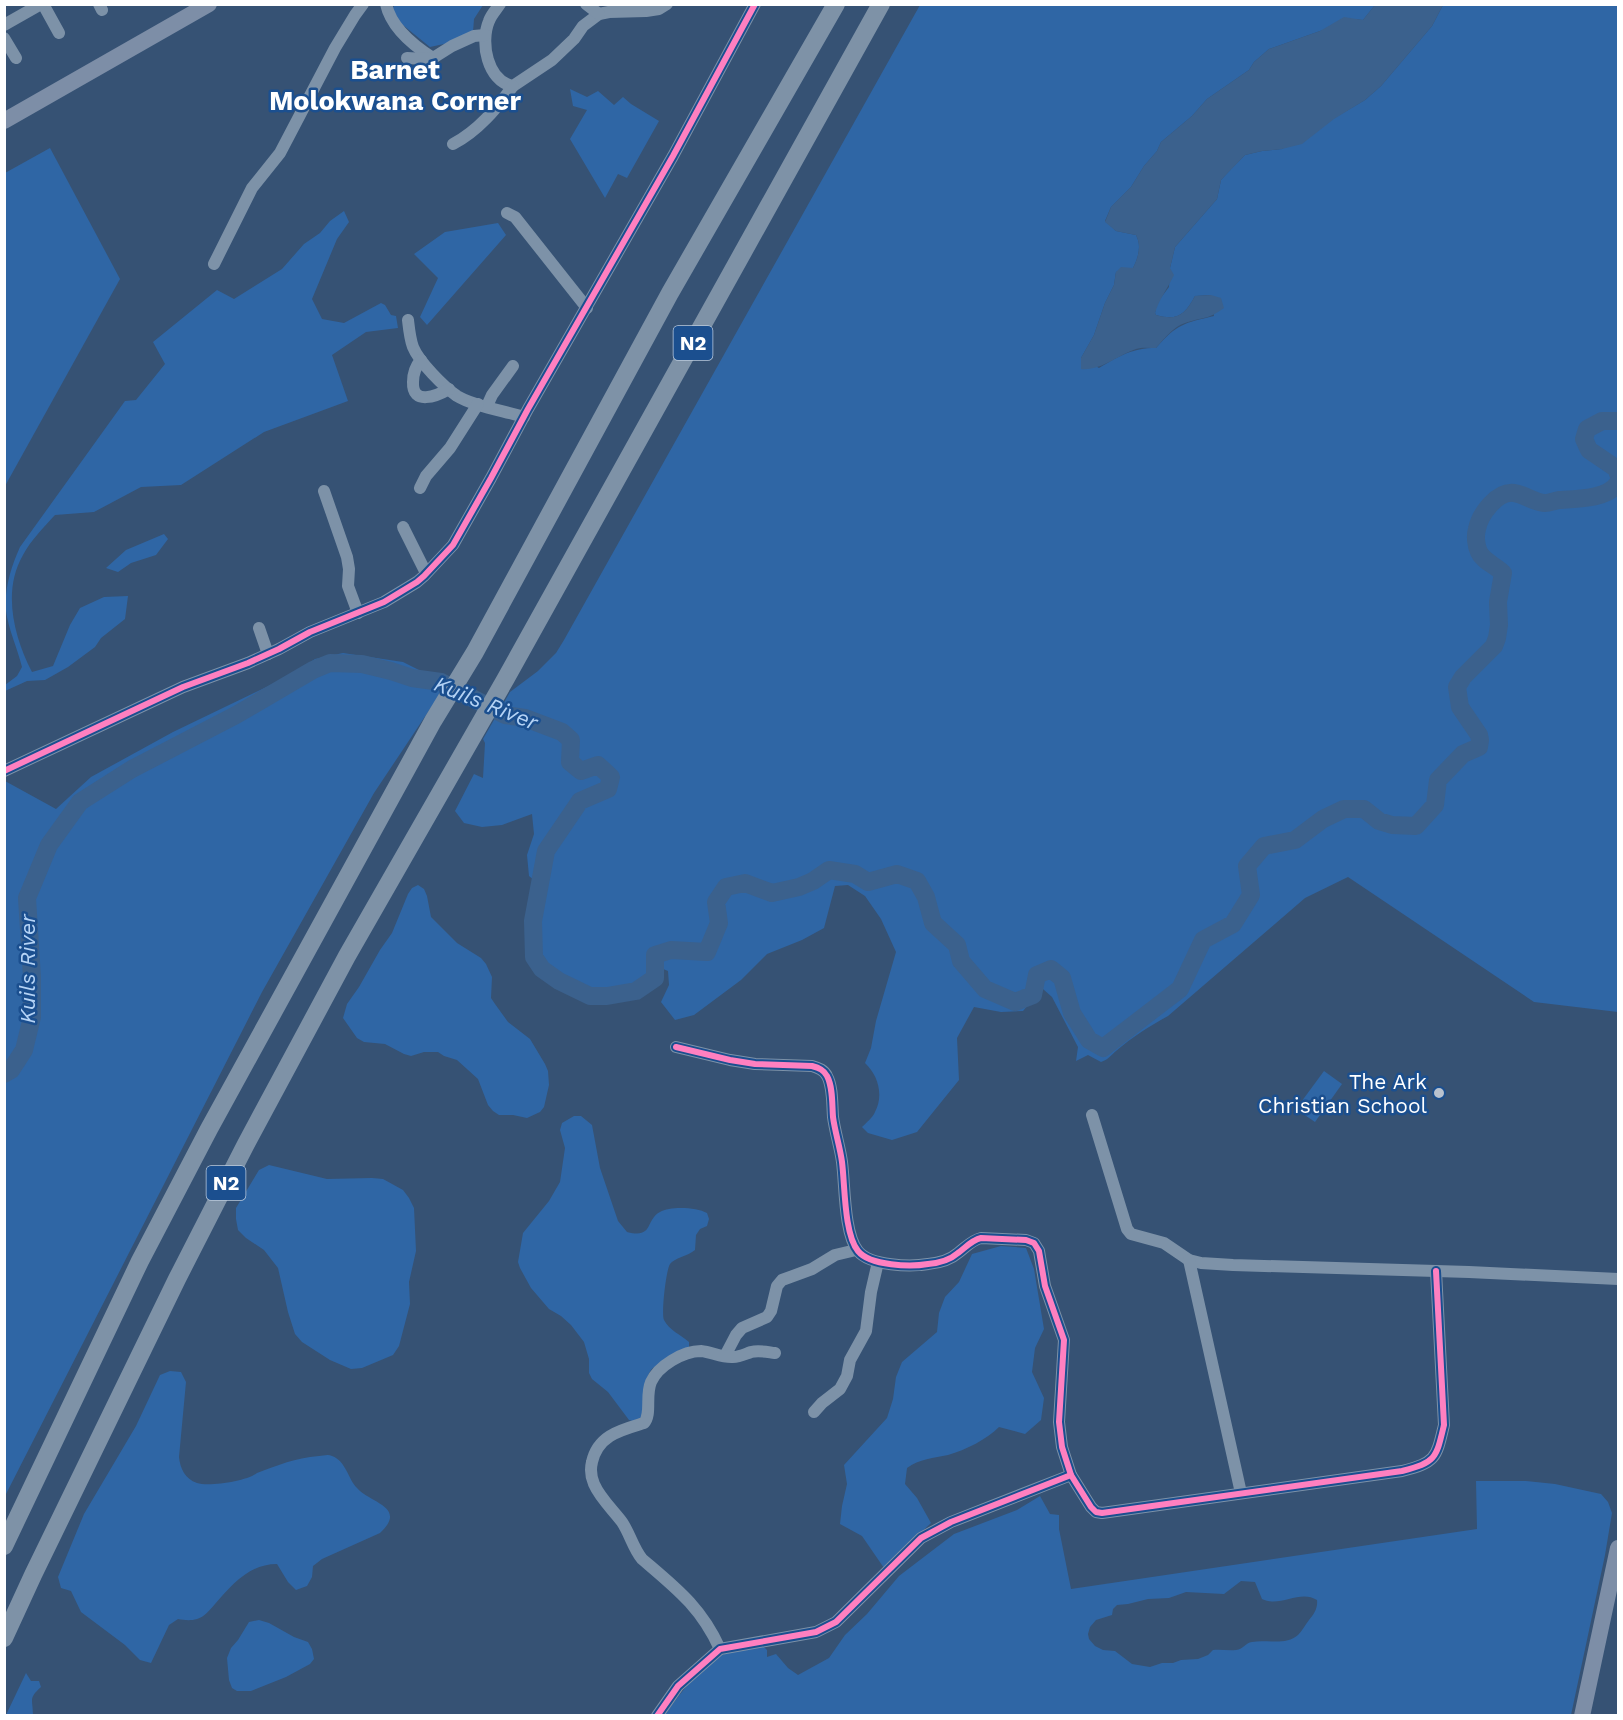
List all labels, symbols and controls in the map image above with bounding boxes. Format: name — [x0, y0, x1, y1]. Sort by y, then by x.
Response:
district label: Barnet Molokwana Corner — [269, 54, 521, 117]
road number: N2 — [674, 326, 712, 360]
water label: Kuils River — [431, 671, 543, 736]
water label: Kuils River — [15, 913, 40, 1024]
place label: The Ark Christian School — [1258, 1069, 1428, 1118]
marker: The Ark Christian School — [1432, 1086, 1446, 1100]
road number: N2 — [206, 1166, 246, 1200]

